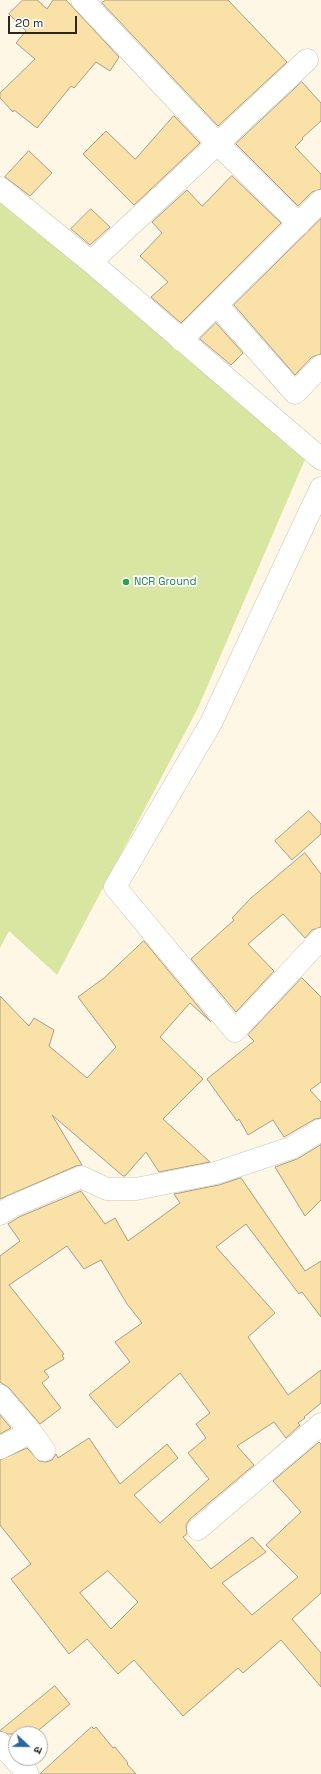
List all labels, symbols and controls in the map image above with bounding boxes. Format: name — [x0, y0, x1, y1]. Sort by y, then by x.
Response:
scale bar — [10, 8, 79, 34]
text: 20 m — [15, 15, 43, 31]
place label: NCR Ground — [134, 575, 197, 589]
marker: NCR Ground — [121, 577, 131, 587]
north arrow — [8, 1726, 48, 1766]
text: उ — [31, 1745, 46, 1756]

